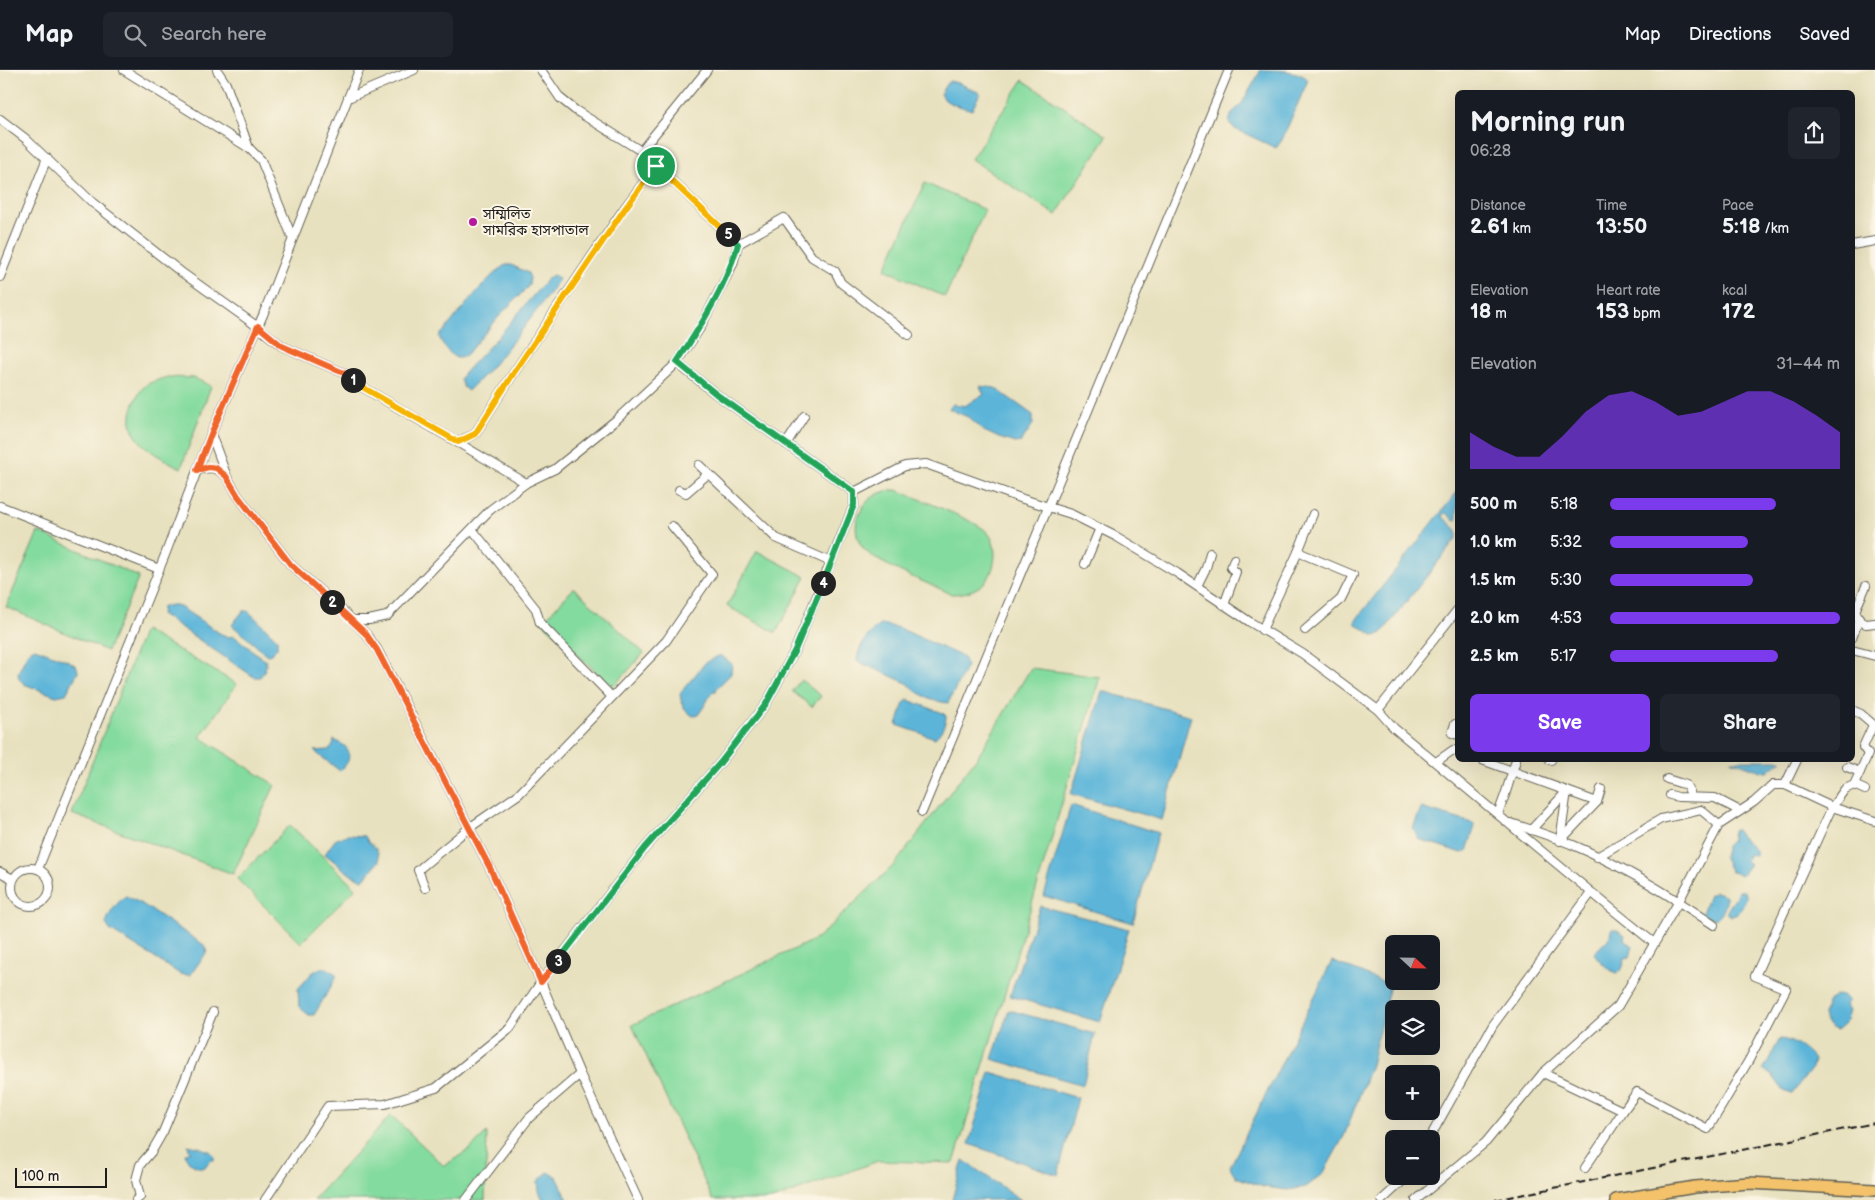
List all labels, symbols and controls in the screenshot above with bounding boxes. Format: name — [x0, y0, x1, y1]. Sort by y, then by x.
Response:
search box — [103, 12, 453, 57]
text: Map — [25, 20, 73, 49]
icon: search — [121, 21, 149, 49]
text: Search here — [161, 23, 267, 46]
text: Map — [1625, 24, 1661, 45]
text: Directions — [1689, 24, 1771, 45]
text: Saved — [1799, 24, 1850, 45]
text: Morning run — [1470, 106, 1625, 139]
button: share — [1788, 107, 1840, 159]
text: 06:28 — [1470, 142, 1511, 161]
pin — [635, 145, 677, 187]
icon: arrive — [642, 152, 670, 180]
text: Distance — [1470, 197, 1526, 214]
text: Time — [1596, 197, 1627, 214]
text: Pace — [1722, 197, 1754, 214]
place label: সম্মিলিত সামরিক হাসপাতাল — [482, 206, 589, 239]
text: 2.61 — [1470, 214, 1509, 239]
text: 13:50 — [1596, 214, 1647, 239]
text: 5:18 — [1722, 214, 1761, 239]
marker: সম্মিলিত সামরিক হাসপাতাল — [467, 216, 479, 228]
text: km — [1509, 220, 1531, 237]
text: /km — [1761, 220, 1789, 237]
pin: 5 — [716, 222, 740, 246]
text: 5 — [724, 226, 733, 243]
text: Elevation — [1470, 282, 1528, 299]
text: Heart rate — [1596, 282, 1661, 299]
text: kcal — [1722, 282, 1747, 299]
text: 18 — [1470, 299, 1491, 324]
text: 153 — [1596, 299, 1629, 324]
text: 172 — [1722, 299, 1755, 324]
text: m — [1491, 305, 1507, 322]
text: bpm — [1629, 305, 1661, 322]
text: Elevation — [1470, 355, 1537, 374]
text: 31–44 m — [1776, 355, 1840, 374]
pin: 1 — [340, 368, 366, 392]
text: 1 — [351, 372, 356, 389]
text: 500 m — [1470, 495, 1517, 514]
text: 5:18 — [1550, 495, 1578, 514]
text: 1.0 km — [1470, 533, 1517, 552]
text: 5:32 — [1550, 533, 1582, 552]
pin: 4 — [810, 570, 836, 596]
text: 1.5 km — [1470, 571, 1516, 590]
text: 5:30 — [1550, 571, 1582, 590]
text: 4 — [819, 575, 828, 592]
pin: 2 — [320, 590, 344, 614]
text: 2 — [328, 594, 337, 611]
text: 2.0 km — [1470, 609, 1519, 628]
text: 4:53 — [1550, 609, 1582, 628]
text: 2.5 km — [1470, 647, 1519, 666]
text: 5:17 — [1550, 647, 1576, 666]
button: Save — [1470, 694, 1650, 752]
button: Share — [1660, 694, 1840, 752]
north arrow — [1385, 935, 1440, 990]
map controls — [1385, 935, 1440, 1185]
pin: 3 — [546, 948, 570, 974]
text: 3 — [554, 953, 563, 970]
button: layers — [1385, 1000, 1440, 1055]
button: + — [1385, 1065, 1440, 1120]
button: − — [1385, 1130, 1440, 1185]
scale bar — [15, 1165, 108, 1188]
text: 100 m — [22, 1168, 59, 1185]

